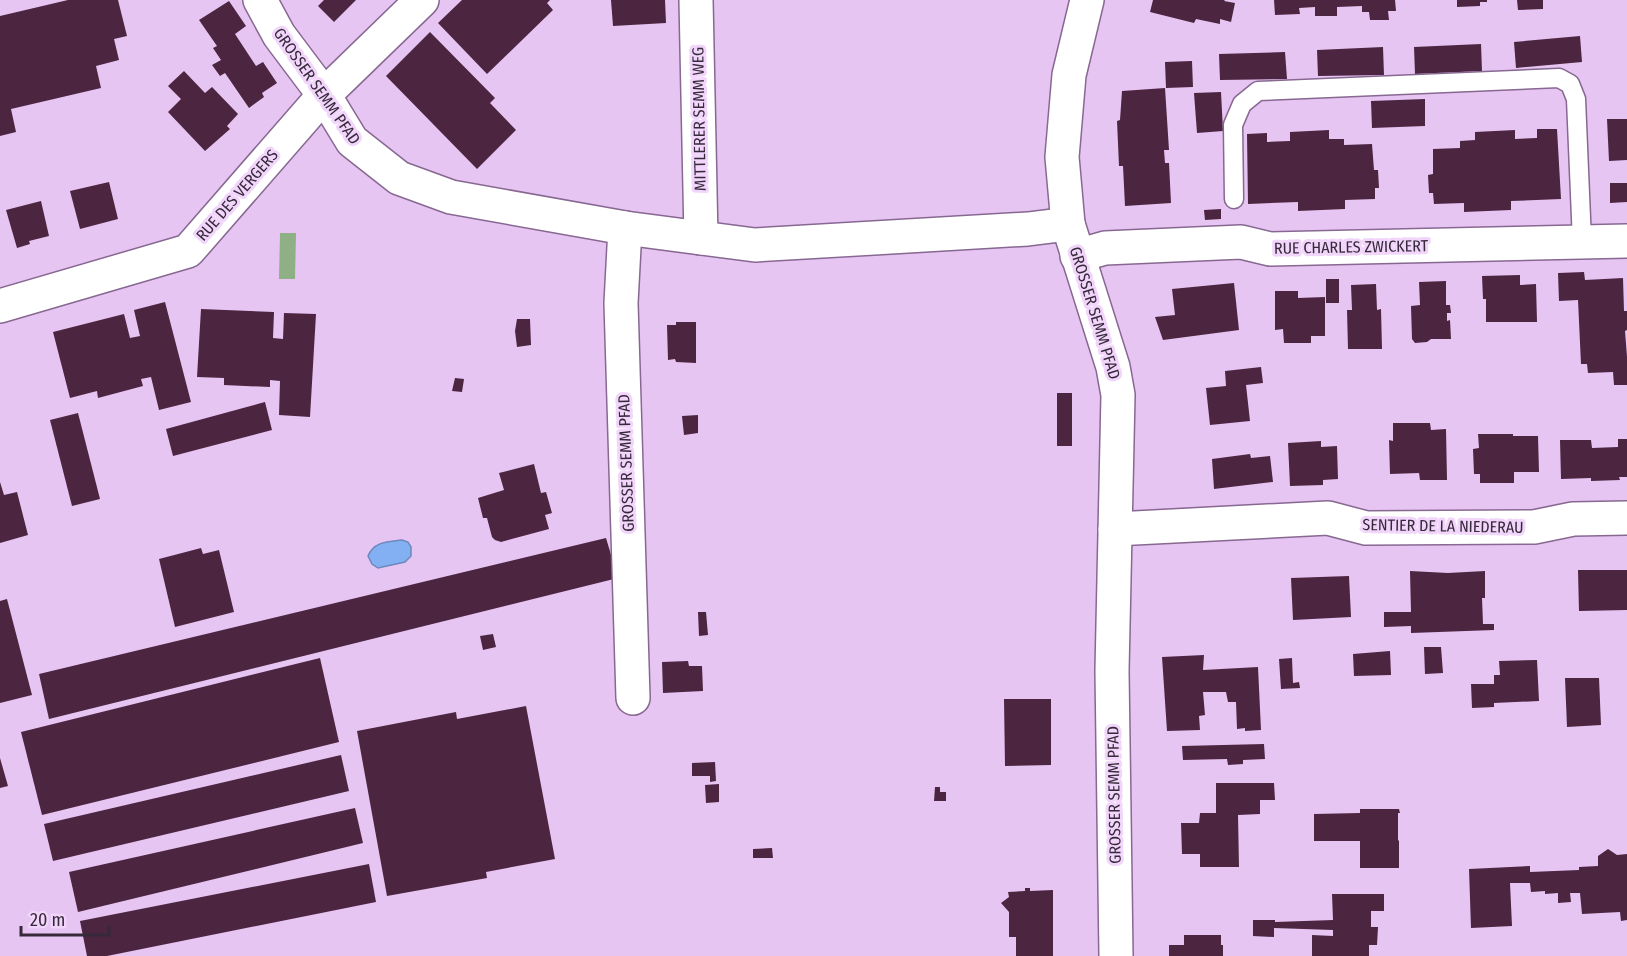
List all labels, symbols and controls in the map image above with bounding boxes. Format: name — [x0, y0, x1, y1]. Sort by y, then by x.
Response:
street label: GROSSER SEMM PFAD — [270, 24, 364, 148]
street label: MITTLERER SEMM WEG — [688, 47, 710, 191]
street label: RUE DES VERGERS — [192, 145, 282, 245]
street label: RUE CHARLES ZWICKERT — [1274, 236, 1429, 258]
street label: GROSSER SEMM PFAD — [1066, 244, 1124, 382]
street label: GROSSER SEMM PFAD — [614, 394, 638, 532]
street label: SENTIER DE LA NIEDERAU — [1362, 515, 1524, 537]
street label: GROSSER SEMM PFAD — [1103, 726, 1125, 864]
scale bar — [21, 899, 110, 937]
text: 20 m — [30, 909, 65, 931]

